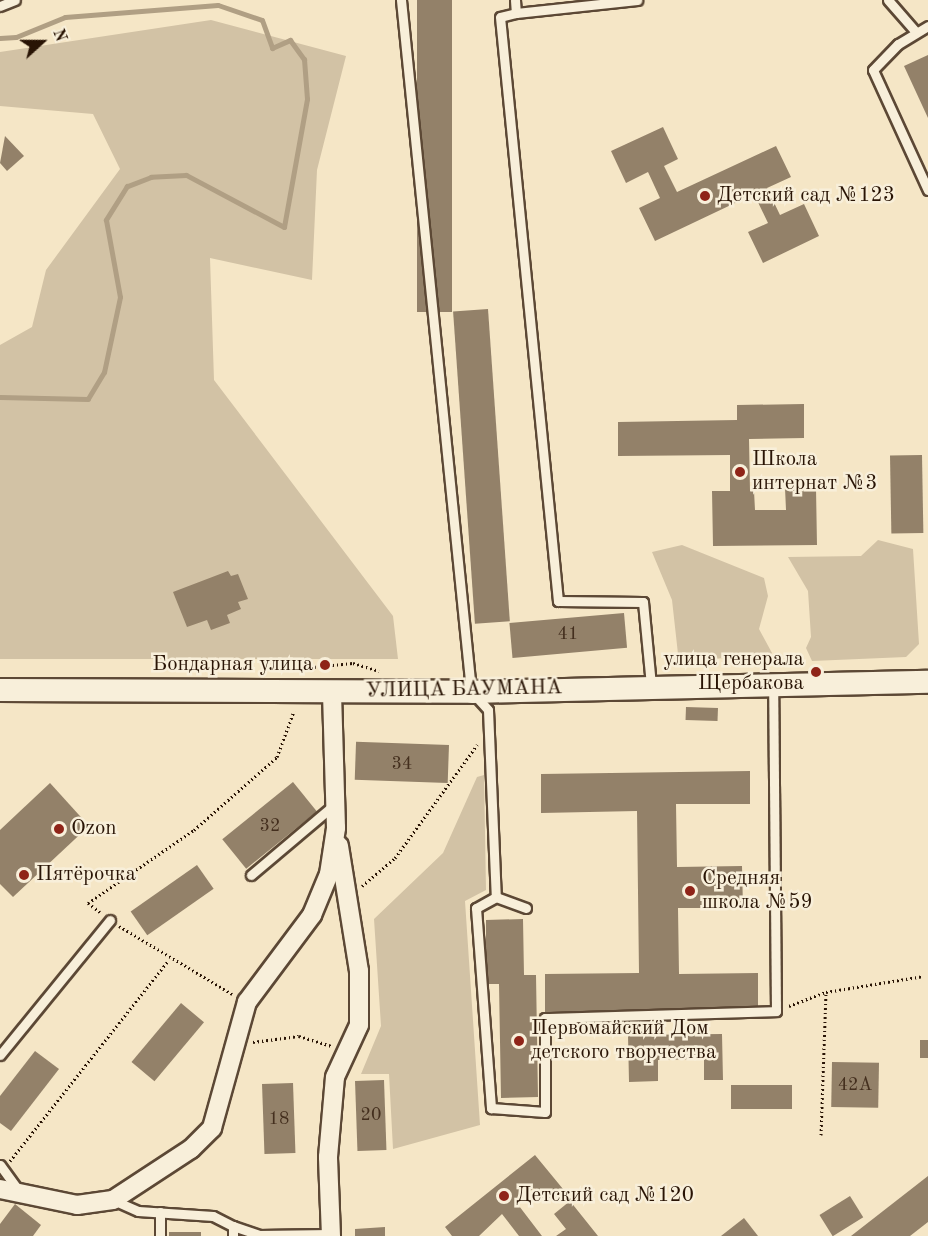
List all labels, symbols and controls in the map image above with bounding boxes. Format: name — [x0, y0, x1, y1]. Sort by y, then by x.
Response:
north arrow — [12, 12, 72, 72]
text: N — [49, 27, 68, 44]
place label: Детский сад №123 — [717, 183, 895, 209]
marker: Детский сад №123 — [698, 189, 712, 203]
place label: Школа интернат №3 — [752, 447, 878, 497]
marker: Школа интернат №3 — [733, 465, 747, 479]
house number: 41 — [558, 623, 578, 645]
place label: улица генерала Щербакова — [663, 647, 804, 697]
place label: Бондарная улица — [152, 652, 313, 678]
marker: Бондарная улица — [318, 658, 332, 672]
marker: улица генерала Щербакова — [809, 665, 823, 679]
street label: УЛИЦА БАУМАНА — [365, 676, 563, 704]
house number: 34 — [392, 753, 412, 775]
house number: 32 — [260, 815, 280, 837]
place label: Ozon — [71, 816, 117, 842]
marker: Ozon — [52, 822, 66, 836]
place label: Пятёрочка — [36, 862, 136, 888]
place label: Средняя школа №59 — [702, 866, 813, 916]
marker: Пятёрочка — [17, 868, 31, 882]
marker: Средняя школа №59 — [683, 884, 697, 898]
place label: Первомайский Дом детского творчества — [531, 1016, 716, 1066]
marker: Первомайский Дом детского творчества — [512, 1034, 526, 1048]
house number: 42А — [838, 1074, 872, 1096]
house number: 20 — [361, 1104, 381, 1126]
house number: 18 — [269, 1108, 289, 1130]
place label: Детский сад №120 — [516, 1183, 694, 1209]
marker: Детский сад №120 — [497, 1189, 511, 1203]

